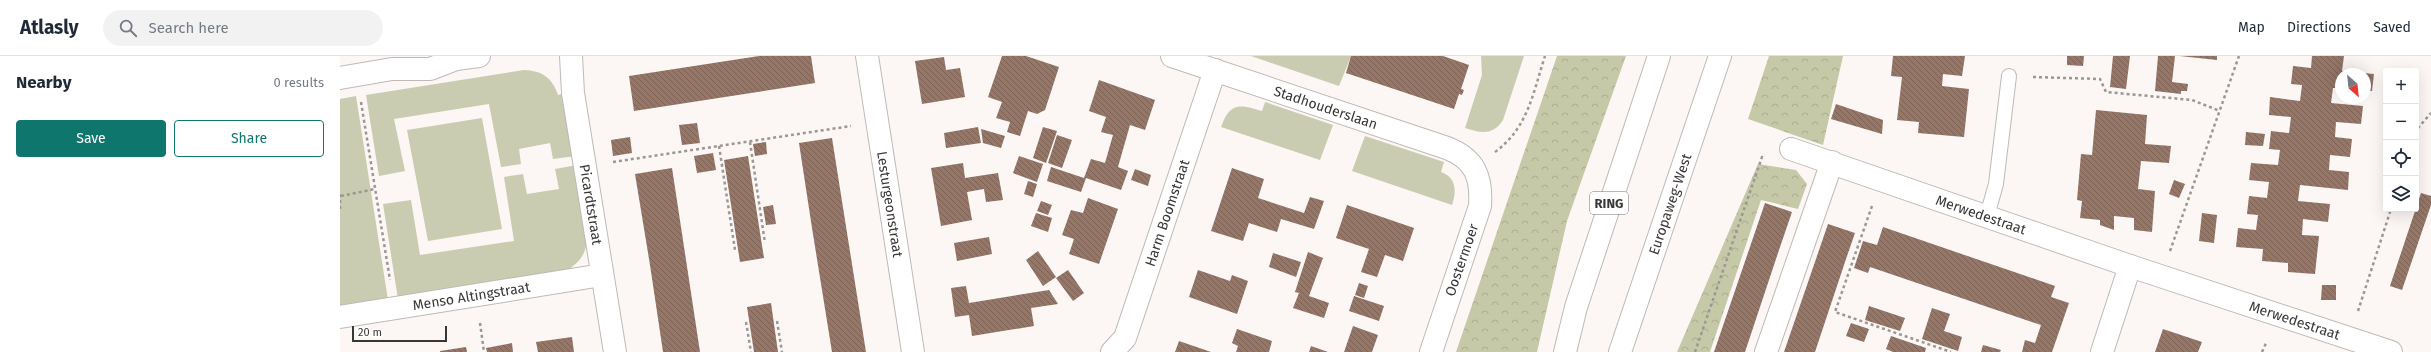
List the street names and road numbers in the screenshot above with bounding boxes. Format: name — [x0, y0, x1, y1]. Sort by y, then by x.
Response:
street label: Stadhouderslaan — [1272, 82, 1380, 133]
street label: Lesturgeonstraat — [873, 150, 907, 259]
street label: Europaweg-West — [1645, 151, 1695, 257]
street label: Harm Boomstraat — [1141, 156, 1193, 269]
street label: Picardtstraat — [576, 163, 606, 247]
street label: Merwedestraat — [1934, 191, 2029, 238]
road number: RING — [1590, 192, 1628, 214]
street label: Oostermoer — [1442, 221, 1483, 298]
street label: Menso Altingstraat — [411, 278, 532, 314]
street label: Merwedestraat — [2247, 297, 2343, 343]

